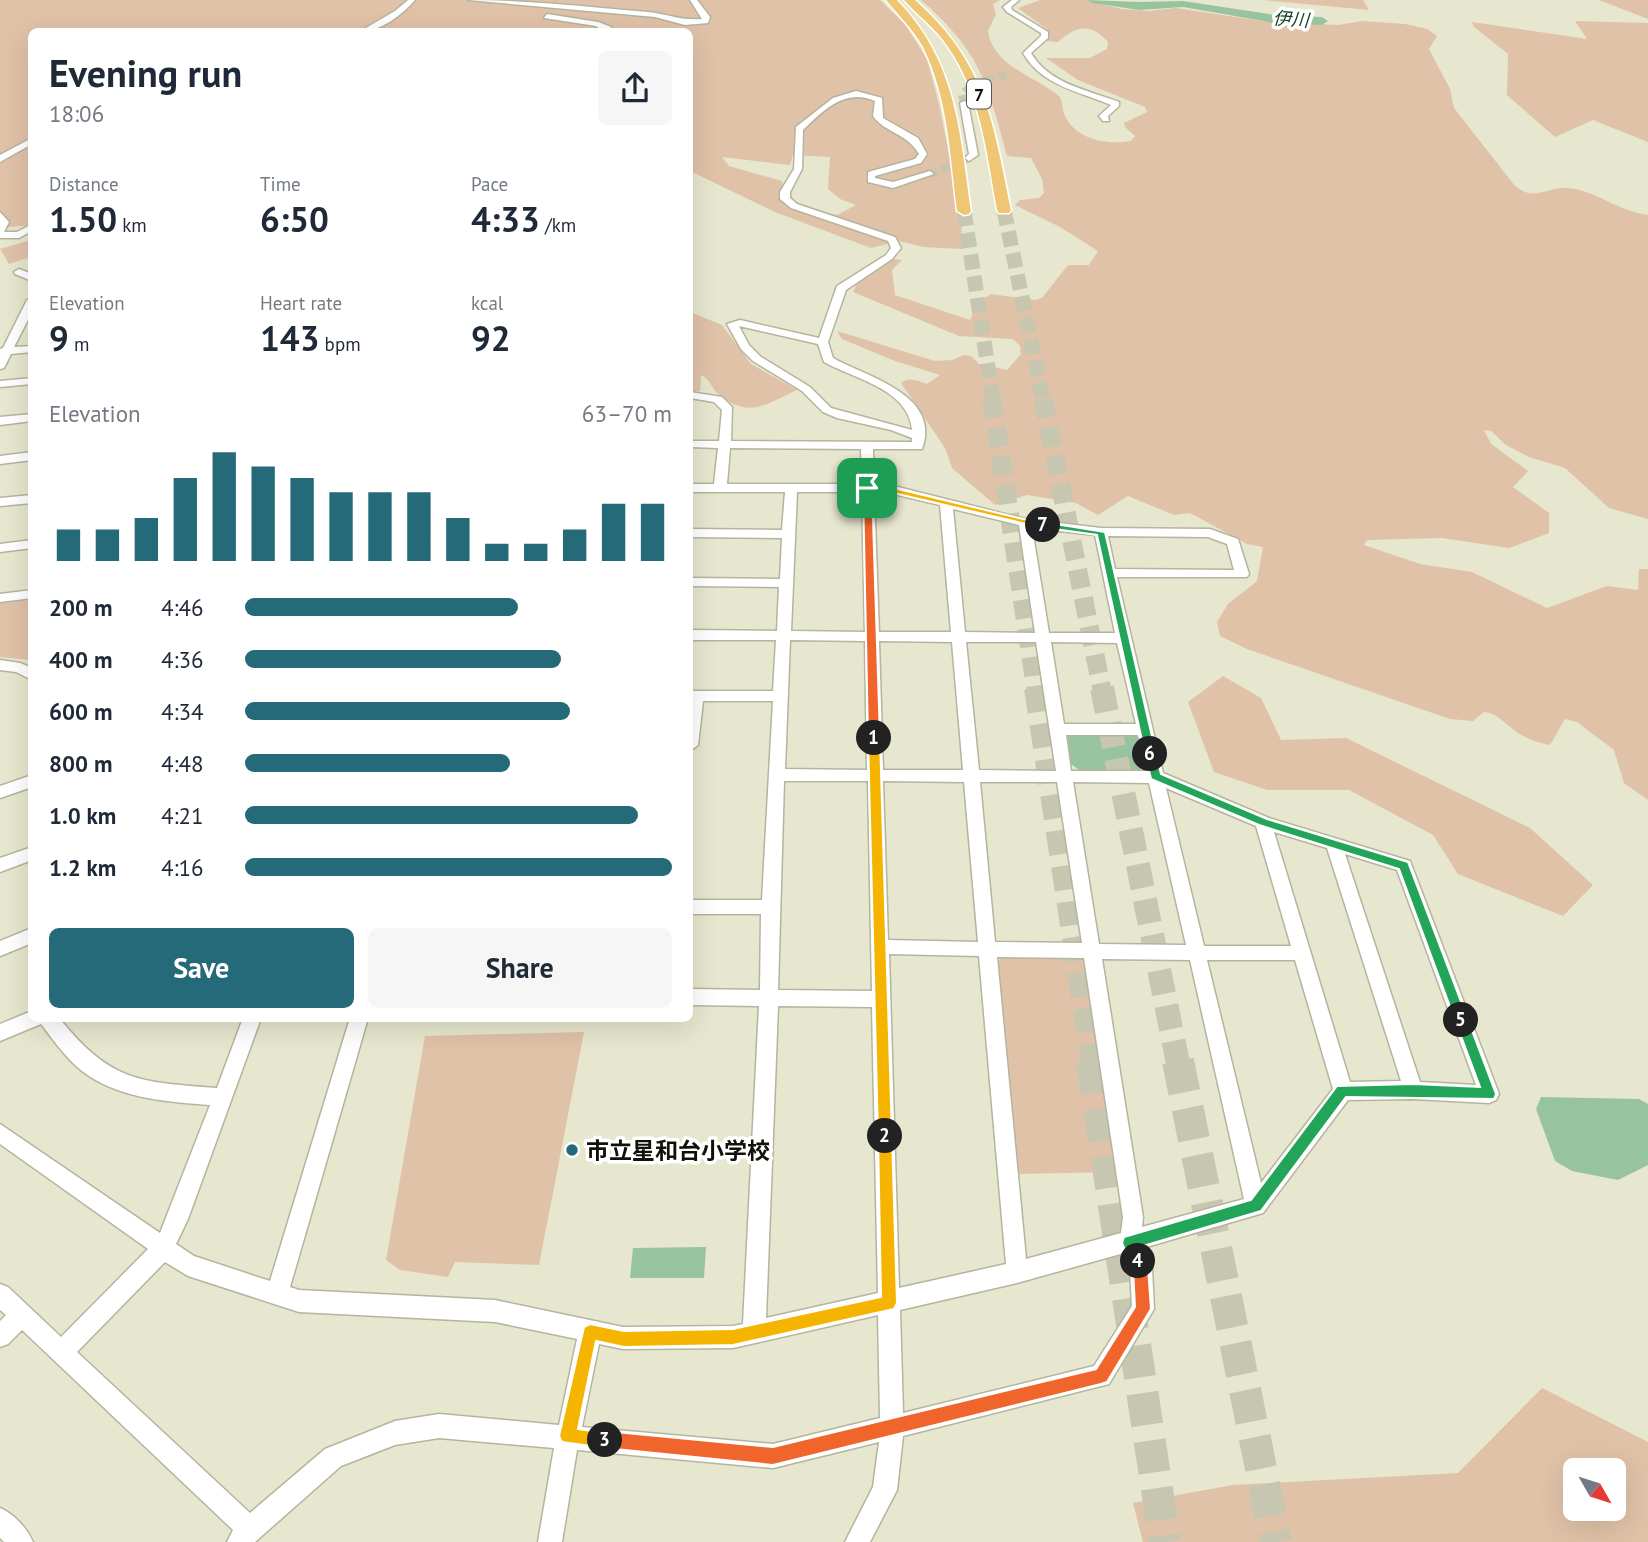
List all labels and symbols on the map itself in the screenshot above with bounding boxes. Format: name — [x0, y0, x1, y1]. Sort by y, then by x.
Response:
water label: 伊川 — [1272, 6, 1312, 32]
road number: 7 — [967, 80, 991, 108]
pin — [837, 458, 897, 518]
pin: 7 — [1026, 508, 1060, 542]
pin: 1 — [856, 720, 892, 756]
pin: 6 — [1132, 736, 1168, 772]
pin: 5 — [1444, 1002, 1478, 1038]
pin: 2 — [868, 1118, 903, 1154]
place label: 市立星和台小学校 — [586, 1136, 770, 1165]
marker: 市立星和台小学校 — [564, 1142, 580, 1158]
pin: 4 — [1120, 1244, 1156, 1278]
pin: 3 — [588, 1422, 622, 1458]
north arrow — [1563, 1458, 1626, 1521]

